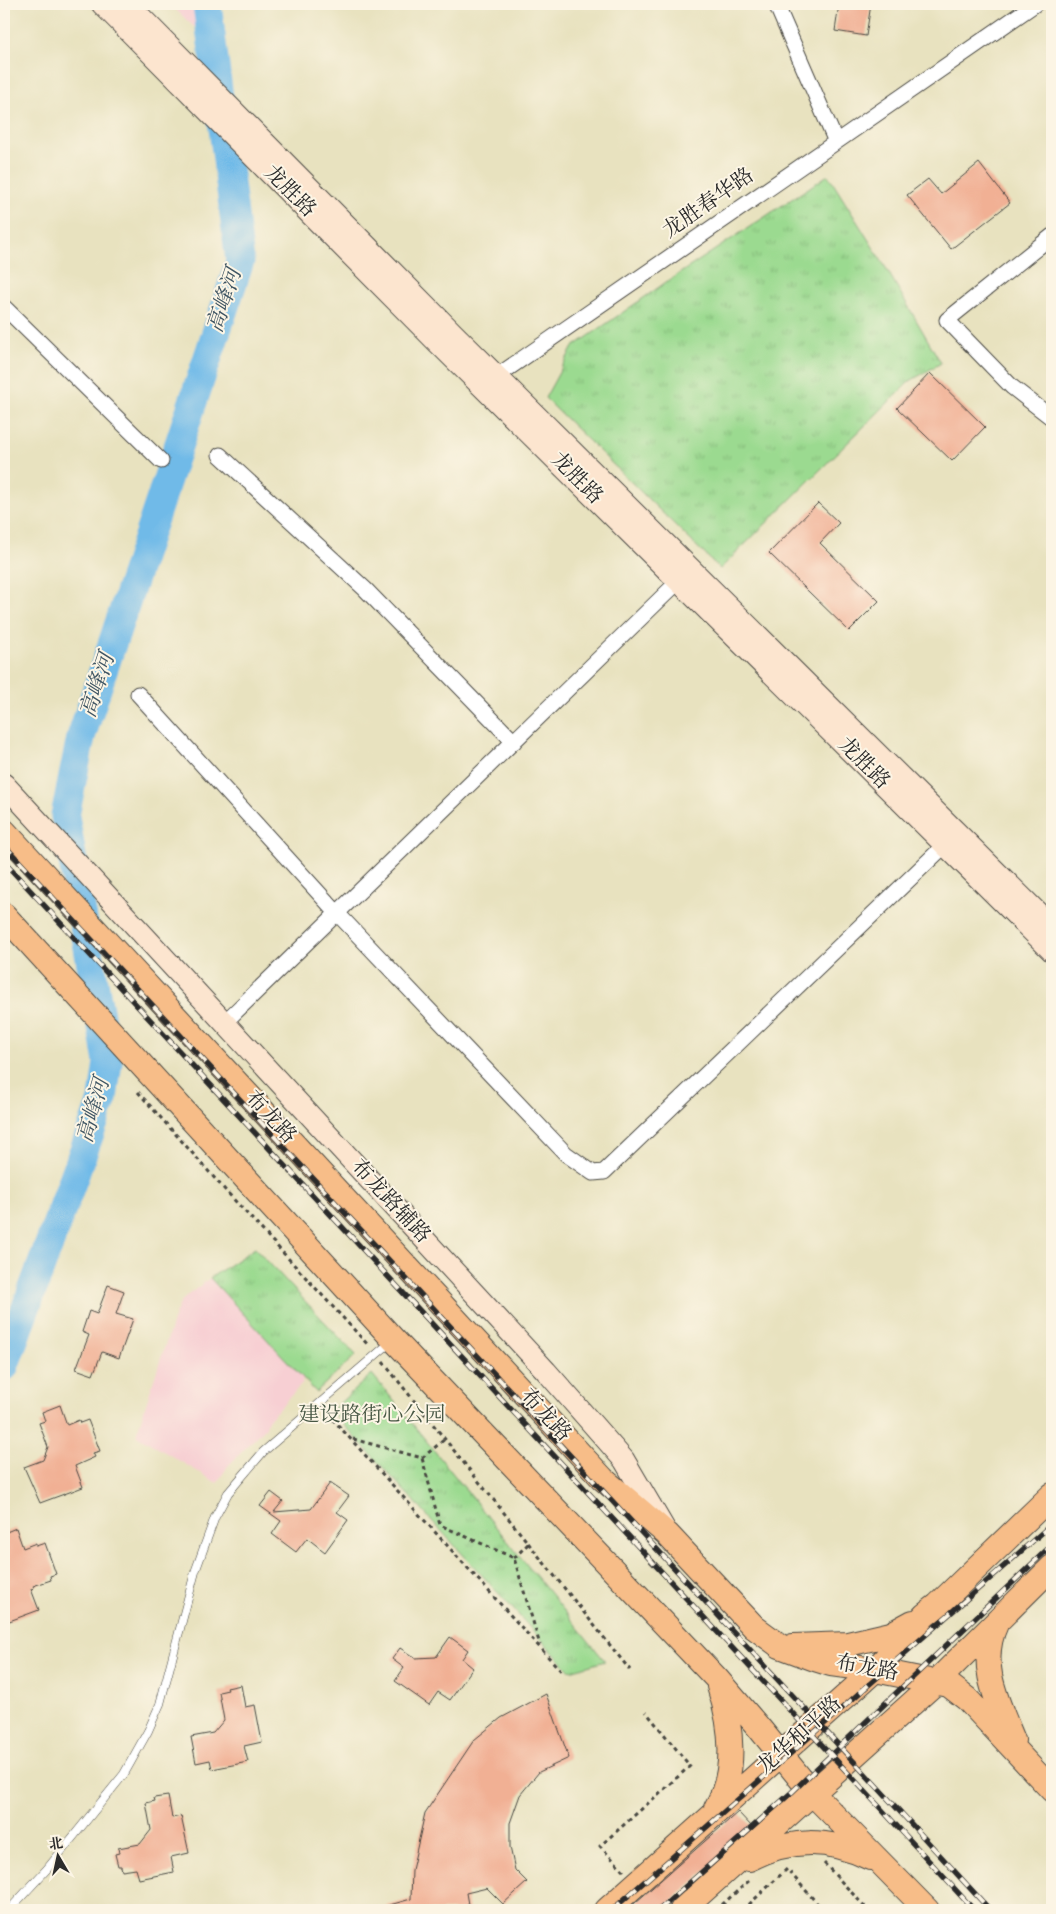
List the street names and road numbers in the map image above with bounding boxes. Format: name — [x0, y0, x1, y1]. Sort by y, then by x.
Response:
street label: 龙胜路 — [256, 159, 322, 225]
street label: 龙胜春华路 — [657, 162, 761, 246]
street label: 龙胜路 — [543, 446, 609, 512]
street label: 龙胜路 — [830, 731, 896, 797]
street label: 布龙路 — [238, 1085, 302, 1151]
street label: 布龙路辅路 — [343, 1153, 437, 1251]
street label: 布龙路 — [513, 1383, 577, 1449]
street label: 布龙路 — [833, 1649, 901, 1689]
street label: 龙华和平路 — [751, 1690, 849, 1782]

